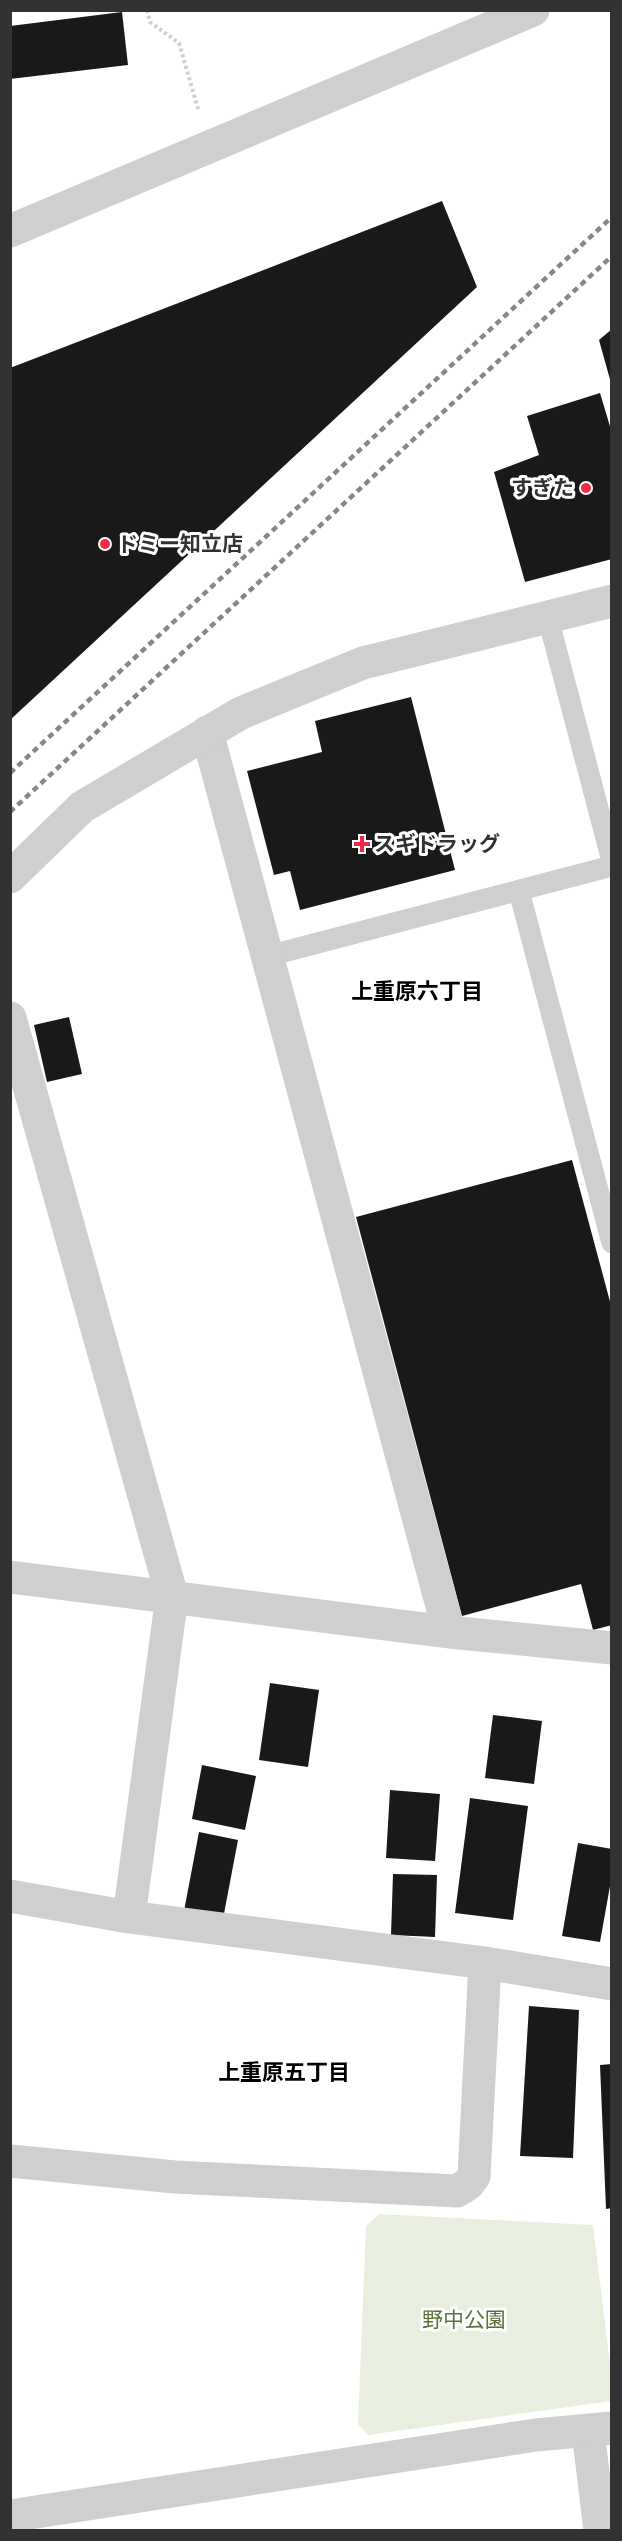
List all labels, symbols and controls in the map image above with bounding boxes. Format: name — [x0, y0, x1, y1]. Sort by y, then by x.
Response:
place label: すぎた — [511, 475, 574, 501]
marker: すぎた — [579, 481, 593, 495]
place label: ドミー知立店 — [117, 531, 243, 557]
marker: ドミー知立店 — [98, 537, 112, 551]
place label: スギドラッグ — [374, 831, 500, 857]
marker: スギドラッグ — [355, 837, 369, 851]
district label: 上重原六丁目 — [351, 978, 483, 1005]
district label: 上重原五丁目 — [218, 2059, 350, 2086]
park label: 野中公園 — [422, 2307, 506, 2333]

